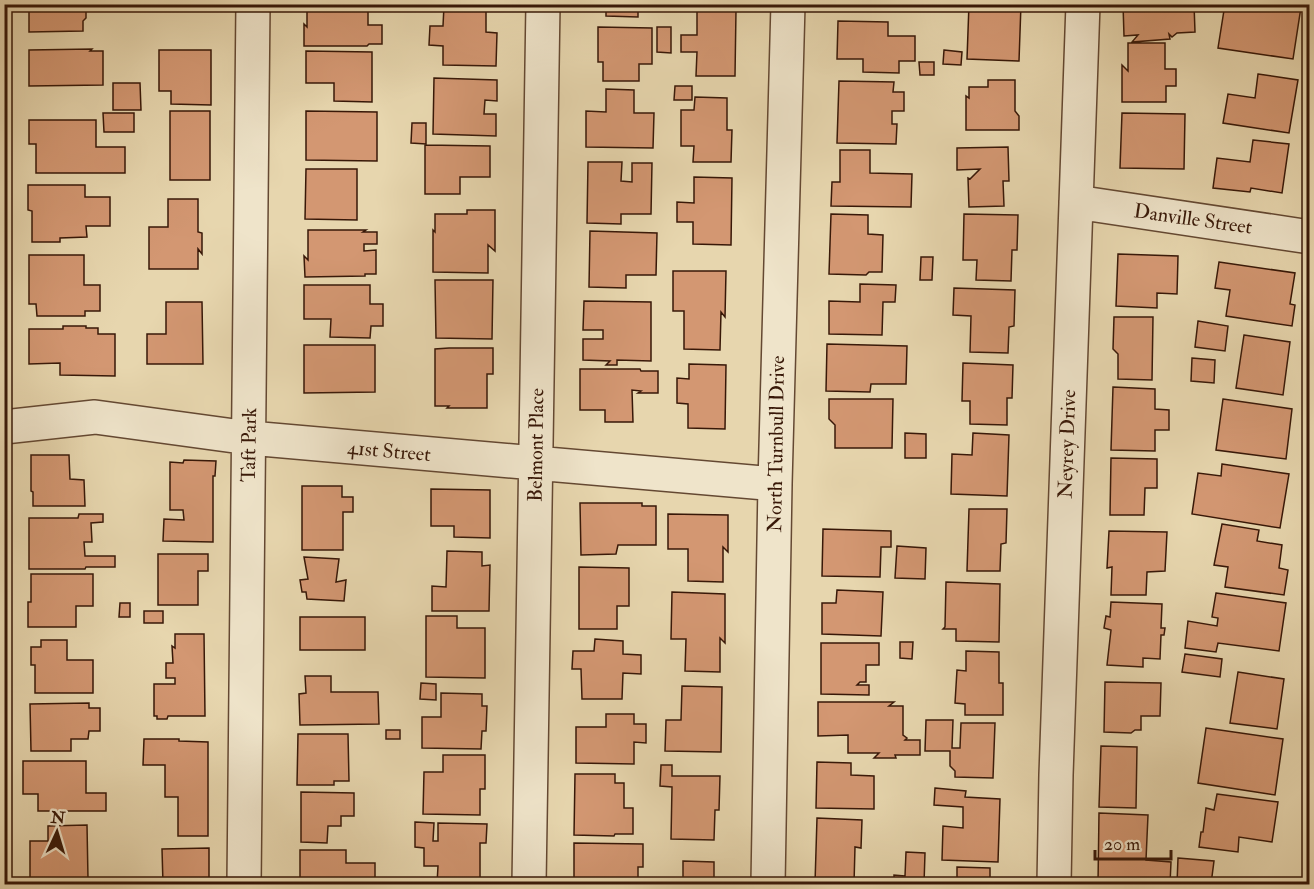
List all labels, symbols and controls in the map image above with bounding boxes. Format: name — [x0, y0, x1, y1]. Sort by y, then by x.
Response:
street label: Danville Street — [1132, 198, 1254, 240]
street label: North Turnbull Drive — [762, 355, 790, 533]
street label: Belmont Place — [523, 388, 549, 502]
street label: Neyrey Drive — [1053, 389, 1081, 499]
street label: Taft Park — [236, 407, 262, 482]
street label: 41st Street — [346, 435, 432, 467]
north arrow — [27, 802, 87, 862]
text: N — [49, 807, 66, 829]
scale bar — [1095, 823, 1172, 861]
text: 20 m — [1104, 833, 1140, 856]

